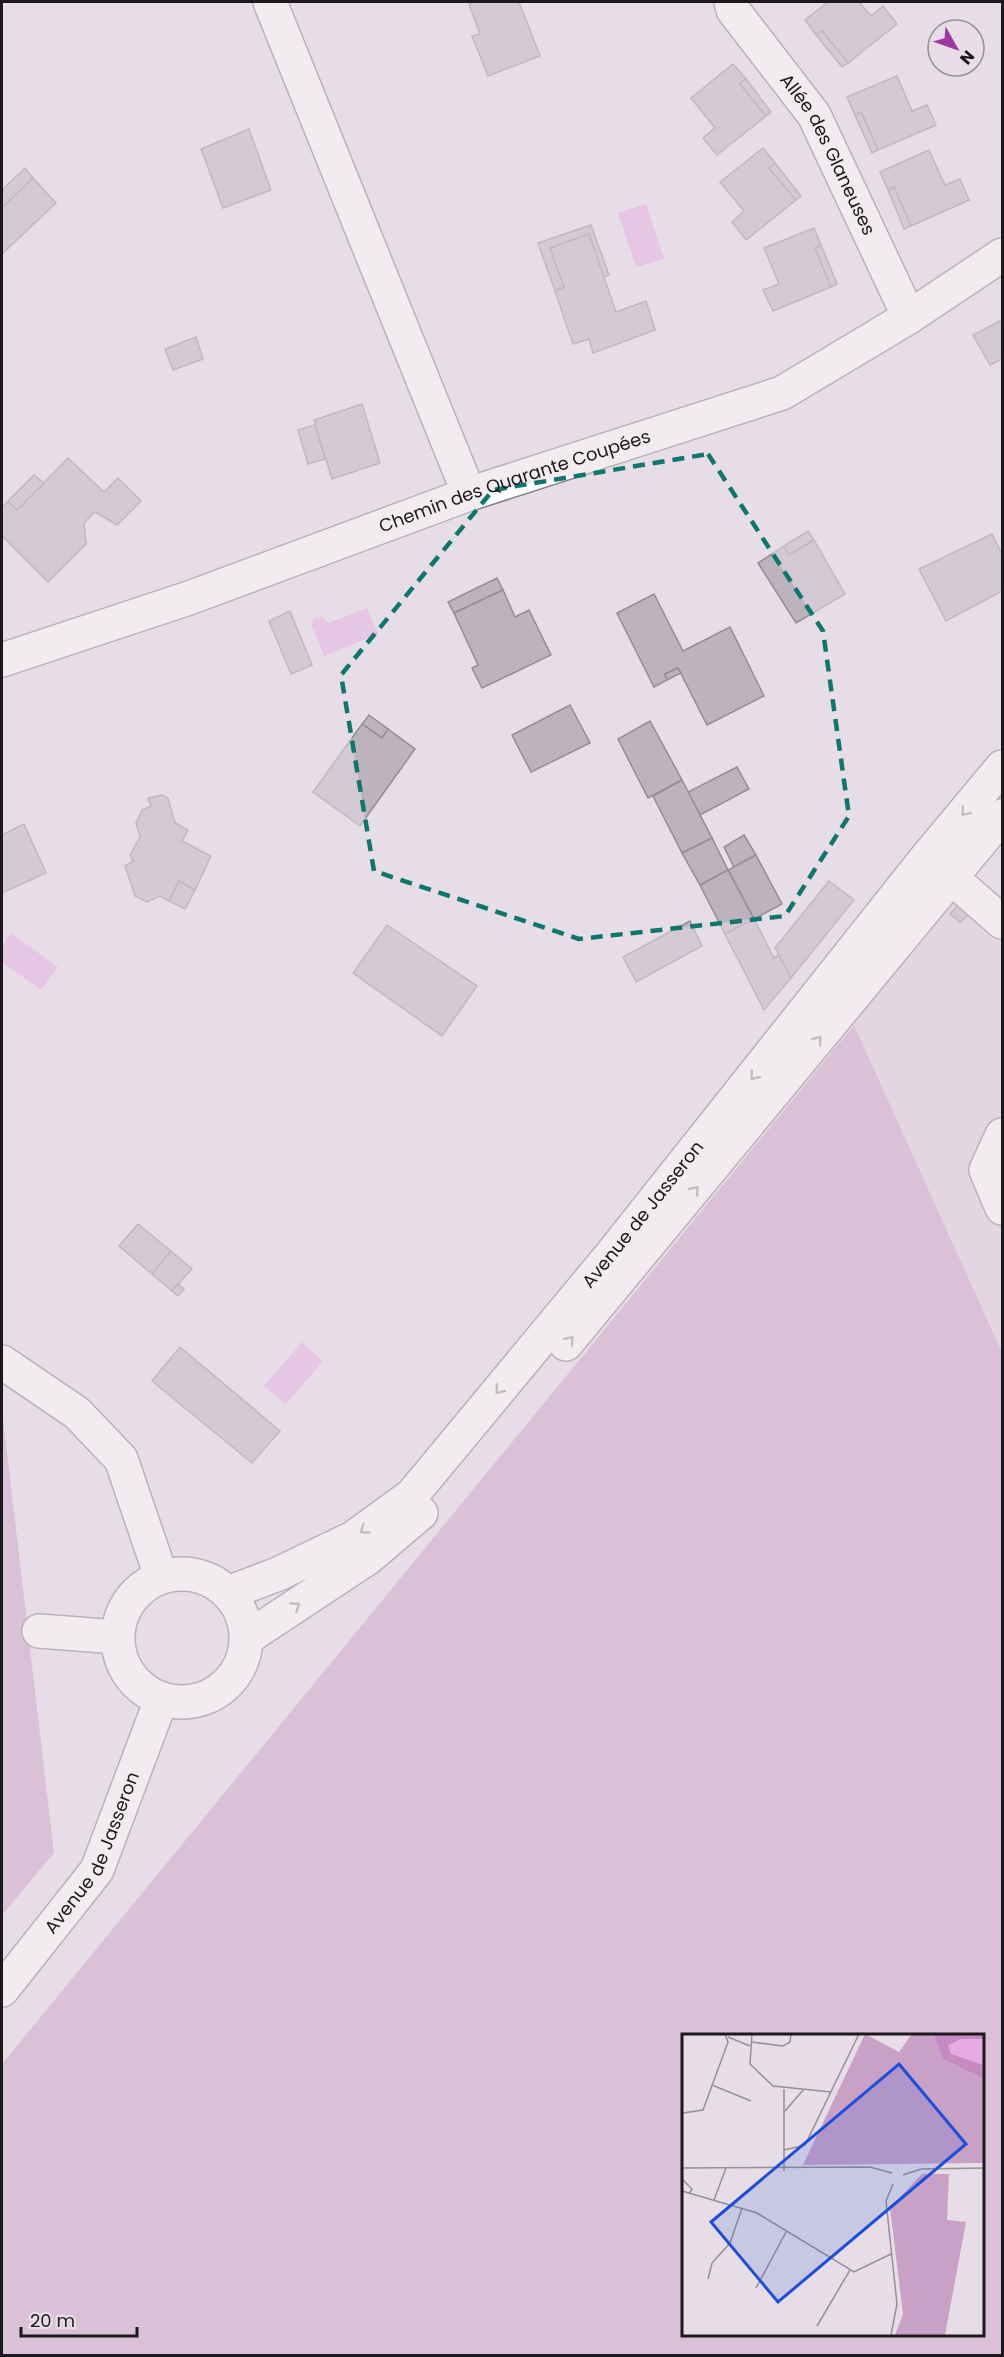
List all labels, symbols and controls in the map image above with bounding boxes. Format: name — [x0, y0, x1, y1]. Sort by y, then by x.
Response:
north arrow — [926, 18, 986, 78]
text: N — [954, 45, 980, 69]
street label: Allée des Glaneuses — [774, 68, 882, 239]
street label: Chemin des Quarante Coupées — [375, 423, 653, 538]
one-way arrow — [961, 805, 972, 816]
one-way arrow — [811, 1036, 822, 1047]
one-way arrow — [750, 1069, 761, 1080]
street label: Avenue de Jasseron — [576, 1135, 709, 1293]
one-way arrow — [687, 1186, 698, 1197]
one-way arrow — [562, 1336, 573, 1347]
one-way arrow — [495, 1384, 506, 1395]
one-way arrow — [360, 1523, 371, 1534]
one-way arrow — [289, 1602, 300, 1613]
street label: Avenue de Jasseron — [38, 1768, 145, 1939]
inset map — [682, 2034, 983, 2336]
scale bar — [21, 2300, 136, 2338]
text: 20 m — [30, 2308, 75, 2333]

